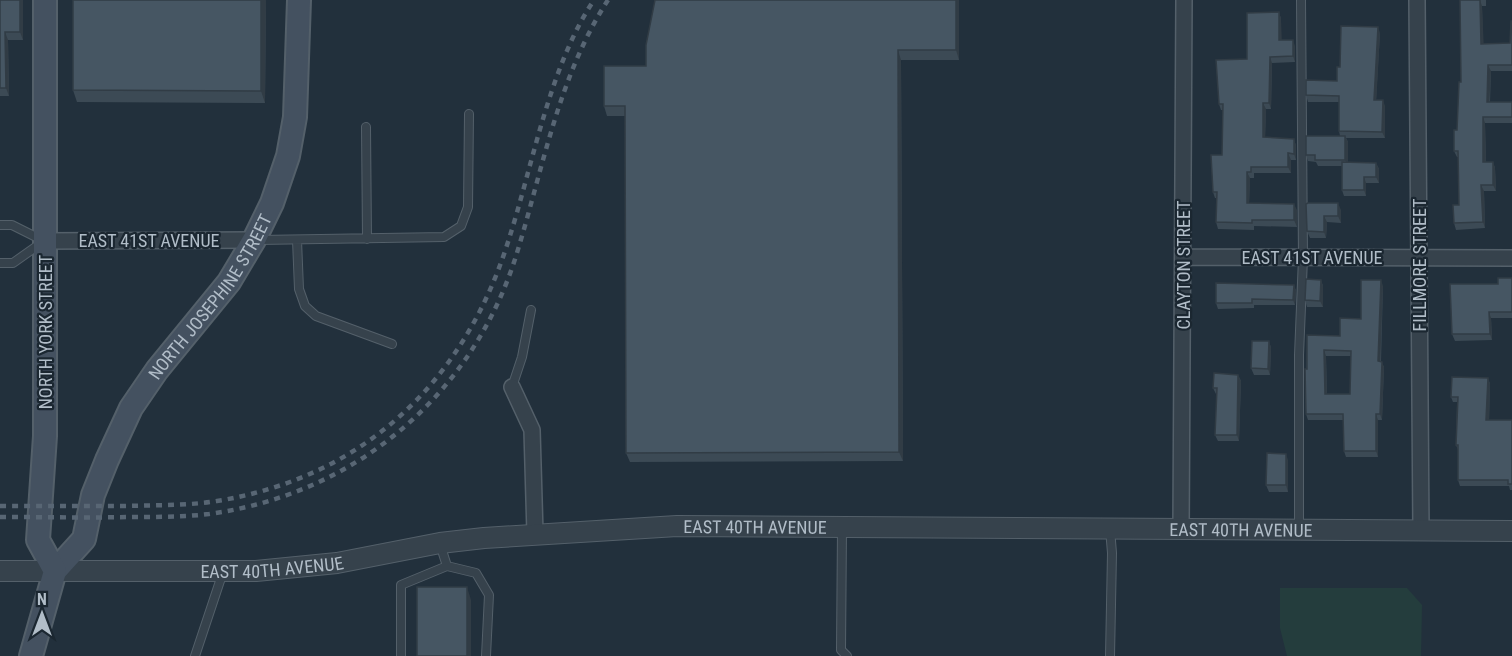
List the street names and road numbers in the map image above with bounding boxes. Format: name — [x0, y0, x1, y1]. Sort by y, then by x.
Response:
street label: FILLMORE STREET — [1409, 198, 1430, 332]
street label: CLAYTON STREET — [1173, 200, 1194, 330]
street label: NORTH JOSEPHINE STREET — [143, 210, 276, 383]
street label: EAST 41ST AVENUE — [79, 230, 220, 251]
street label: EAST 41ST AVENUE — [1242, 247, 1383, 268]
street label: NORTH YORK STREET — [35, 255, 56, 409]
street label: EAST 40TH AVENUE — [683, 516, 827, 537]
street label: EAST 40TH AVENUE — [1169, 518, 1313, 540]
street label: EAST 40TH AVENUE — [200, 551, 345, 582]

